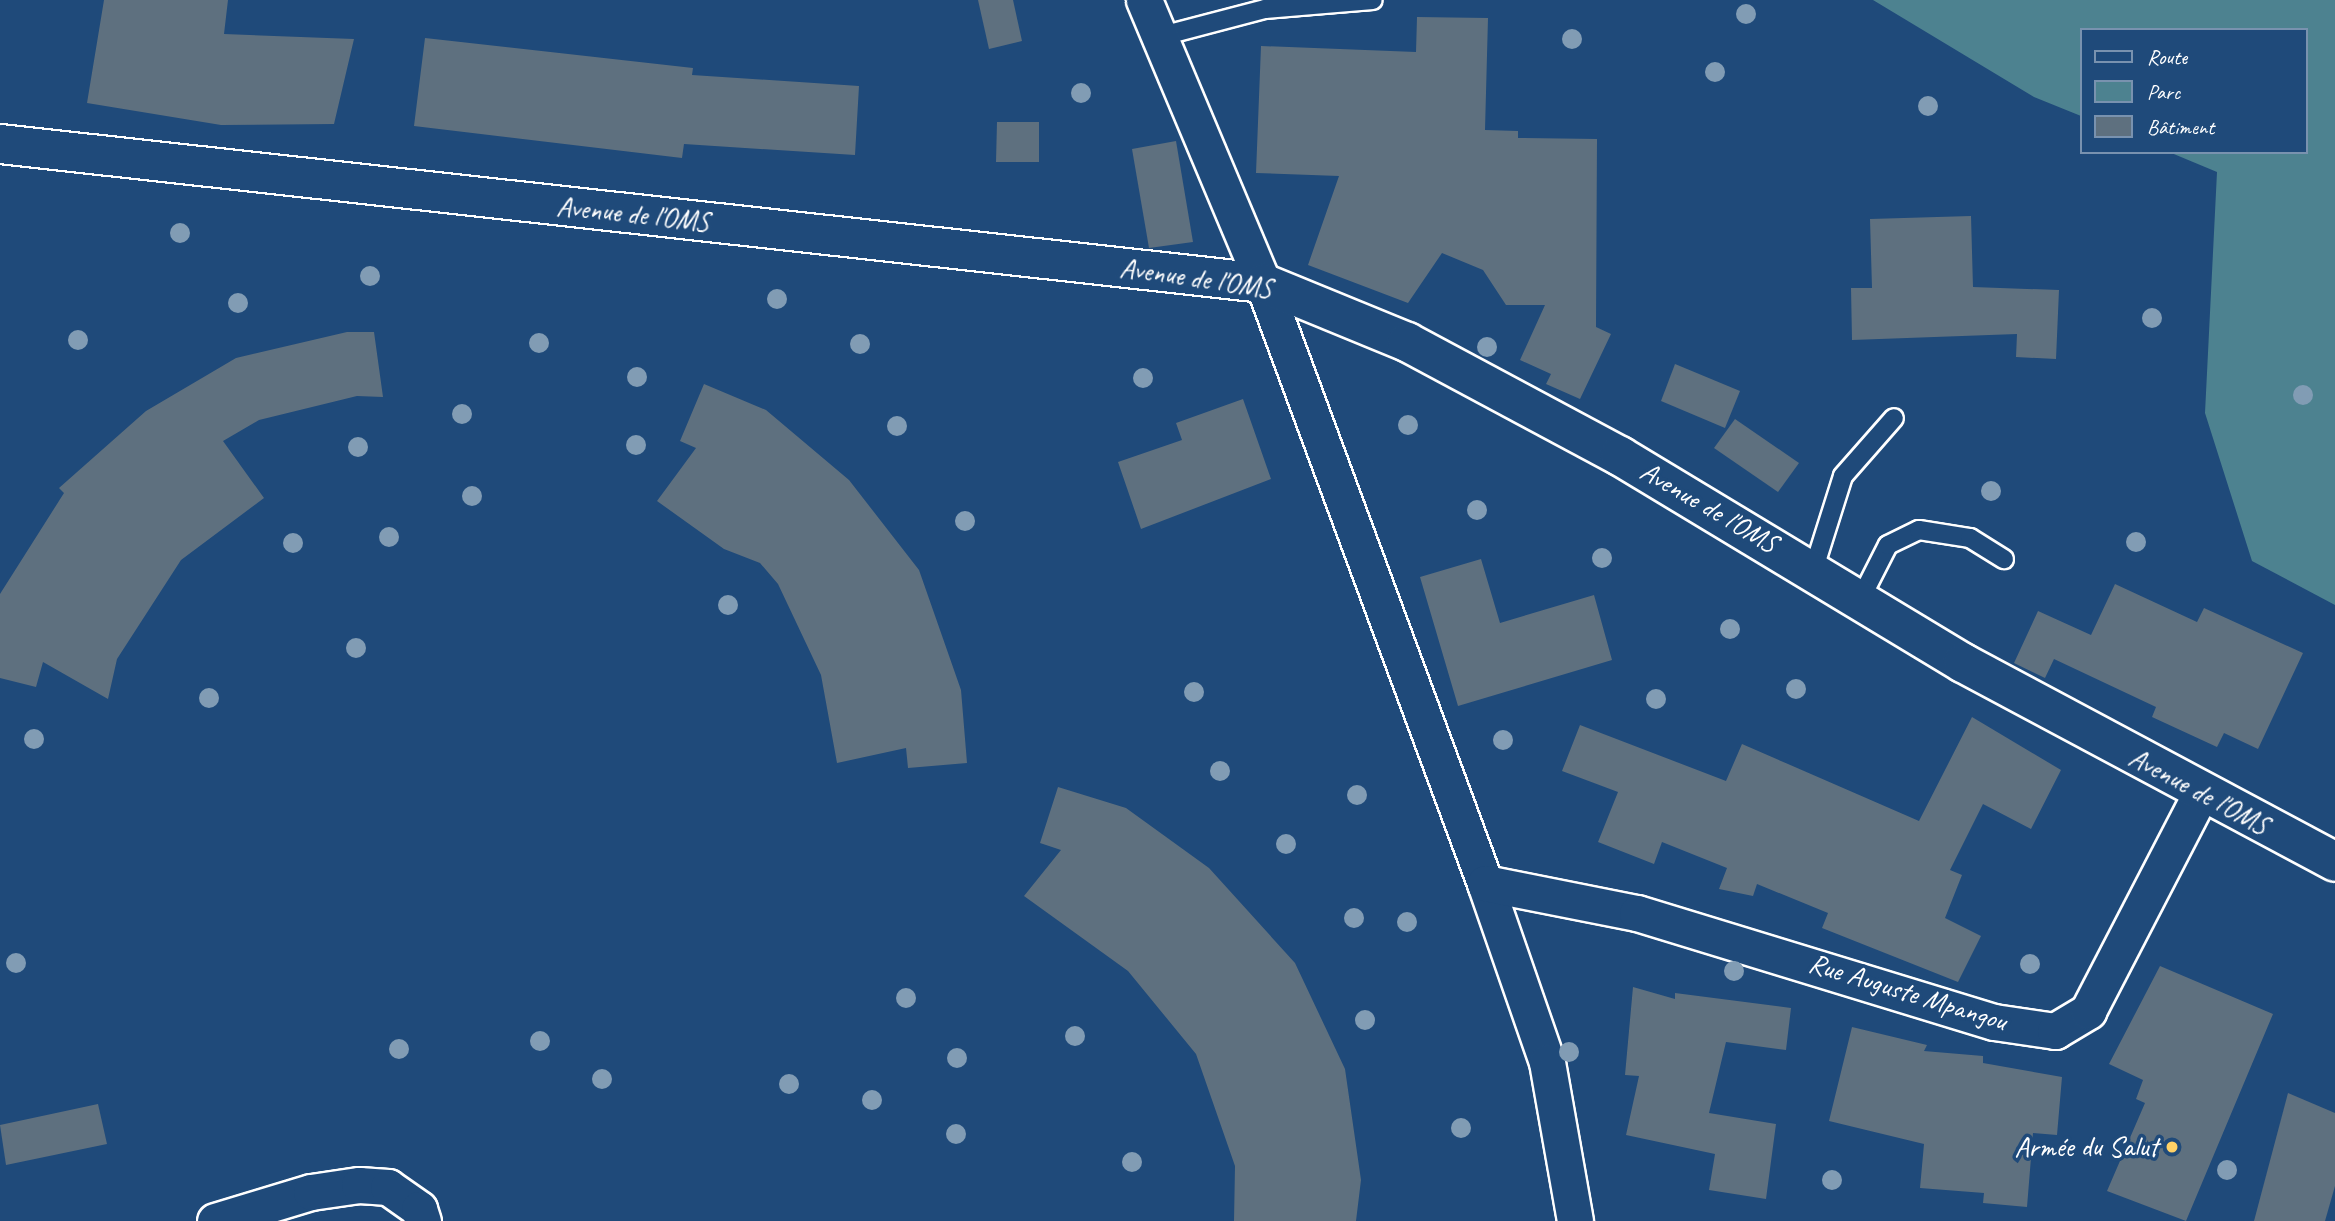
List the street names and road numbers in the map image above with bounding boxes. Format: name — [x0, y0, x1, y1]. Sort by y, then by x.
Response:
street label: Avenue de l'OMS — [555, 189, 711, 239]
street label: Avenue de l'OMS — [1118, 251, 1274, 305]
street label: Avenue de l'OMS — [1634, 454, 1784, 560]
street label: Avenue de l'OMS — [2124, 740, 2274, 842]
street label: Rue Auguste Mpangou — [1805, 946, 2011, 1038]

